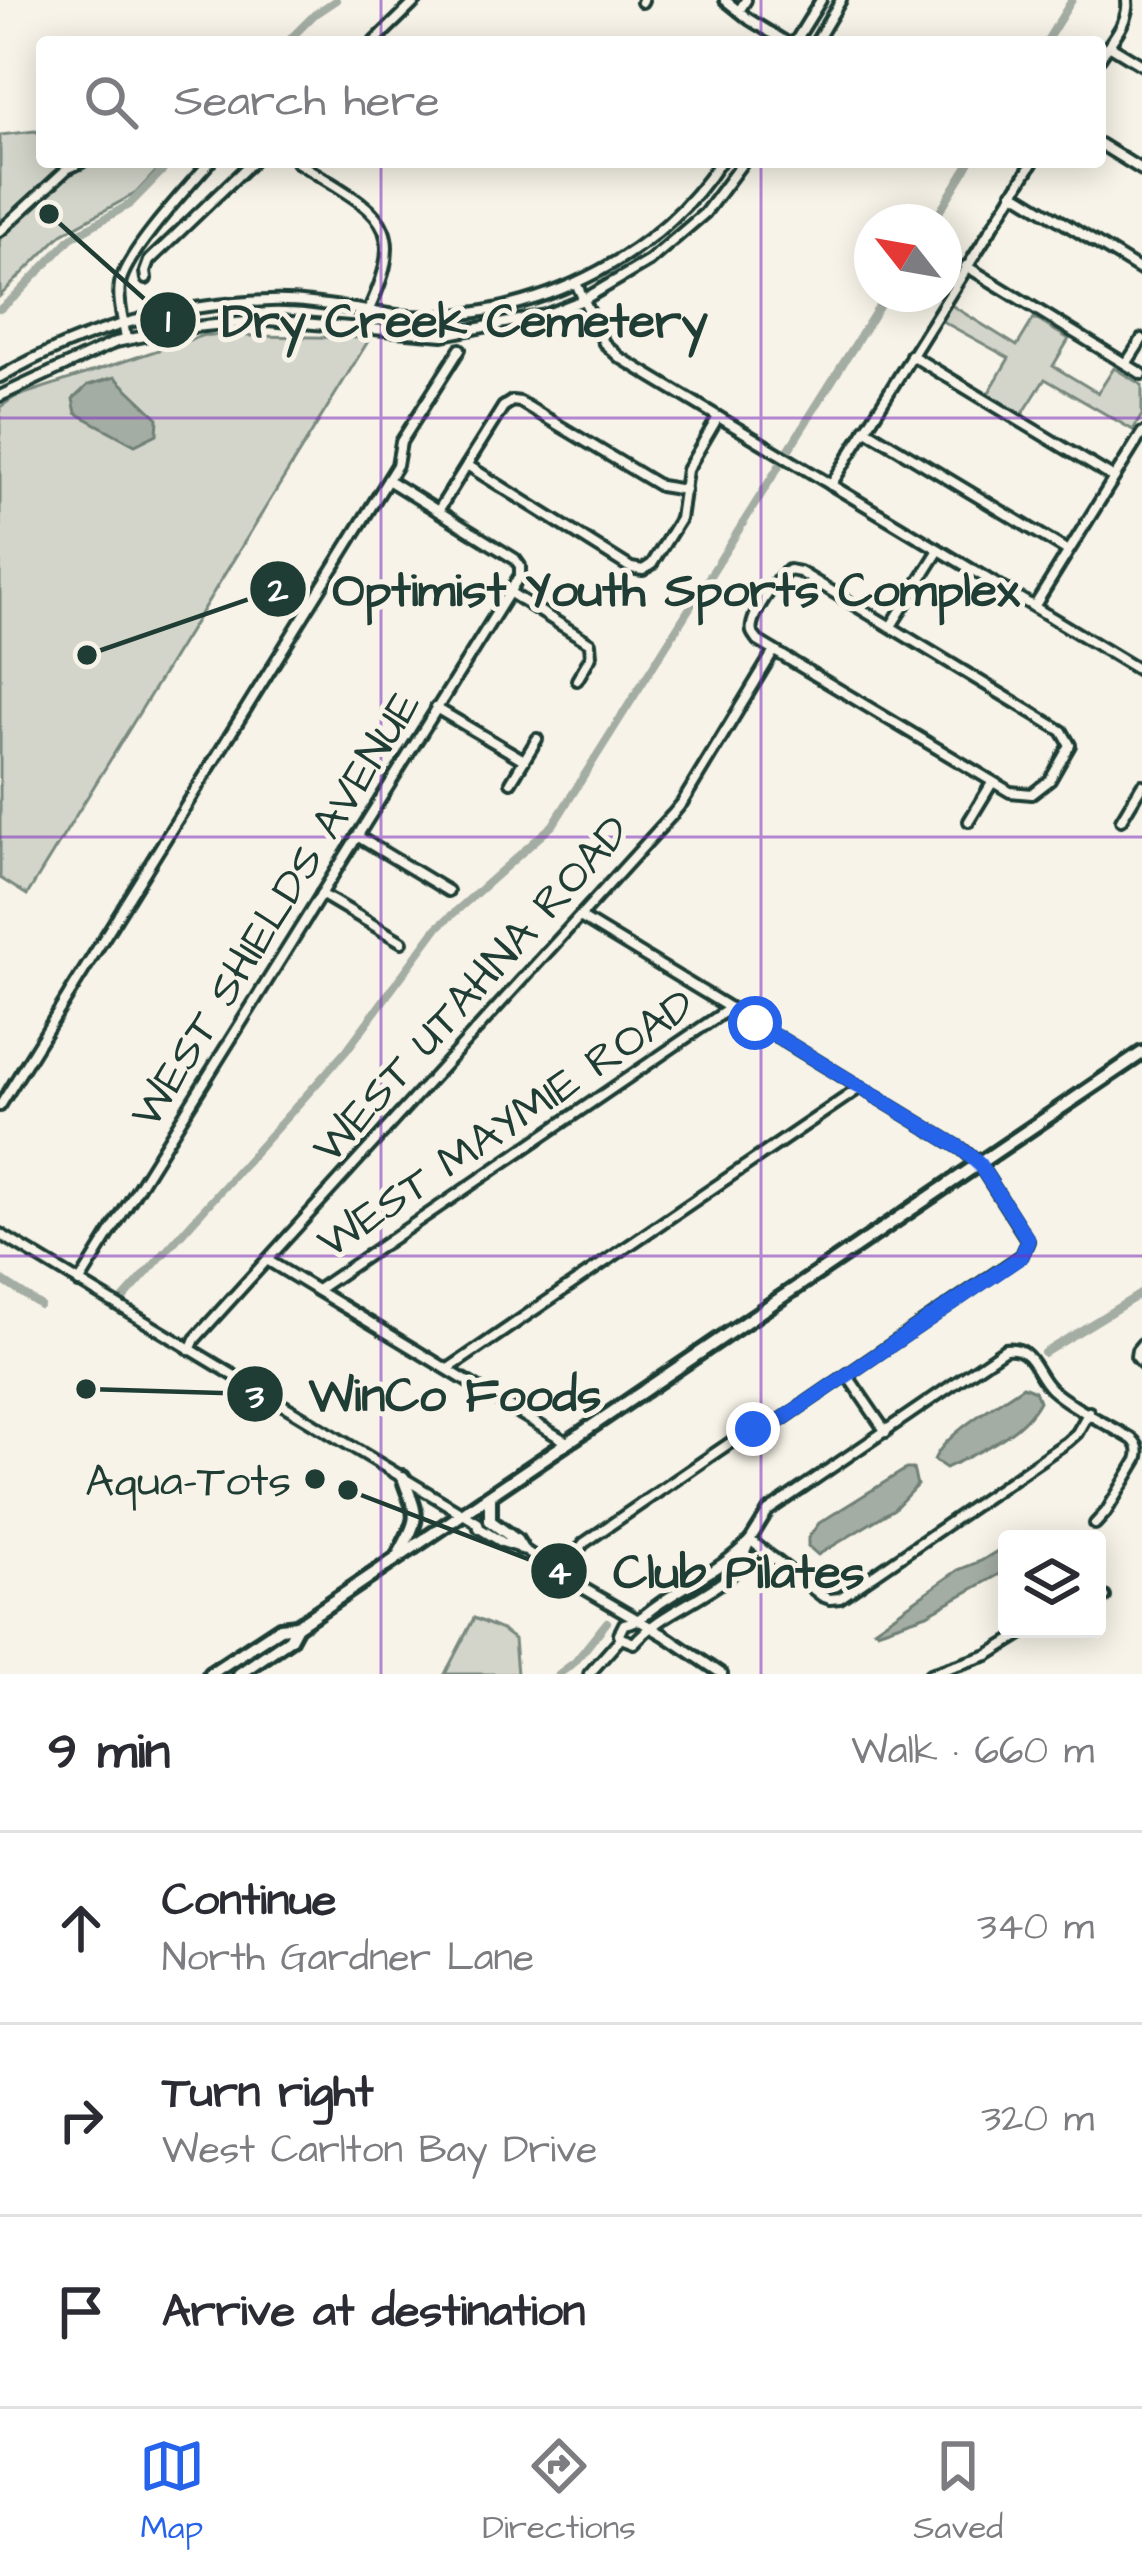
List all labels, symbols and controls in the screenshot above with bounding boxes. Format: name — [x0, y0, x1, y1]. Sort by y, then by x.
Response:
search box — [36, 36, 1106, 168]
icon: search — [78, 69, 144, 135]
text: Search here — [174, 71, 440, 133]
north arrow — [854, 204, 962, 312]
callout: Dry Creek Cemetery — [138, 278, 731, 362]
text: Dry Creek Cemetery — [222, 290, 709, 358]
text: 1 — [166, 296, 171, 347]
callout: Optimist Youth Sports Complex — [248, 547, 1043, 631]
text: Optimist Youth Sports Complex — [332, 559, 1021, 626]
text: 2 — [267, 565, 289, 616]
street label: WEST SHIELDS AVENUE — [117, 679, 437, 1140]
street label: WEST UTAHNA ROAD — [299, 803, 645, 1177]
street label: WEST MAYMIE ROAD — [306, 975, 708, 1274]
route start — [728, 996, 782, 1050]
callout: WinCo Foods — [225, 1352, 625, 1436]
text: WinCo Foods — [308, 1364, 601, 1430]
text: 3 — [245, 1371, 265, 1422]
route end — [726, 1402, 780, 1456]
place label: Aqua-Tots — [85, 1451, 291, 1513]
marker: Aqua-Tots — [302, 1466, 328, 1492]
callout: Club Pilates — [529, 1529, 888, 1613]
map controls — [998, 1530, 1106, 1638]
button: layers — [998, 1530, 1106, 1638]
text: Club Pilates — [613, 1541, 865, 1607]
text: 4 — [547, 1548, 572, 1599]
text: 9 min — [48, 1717, 170, 1788]
text: Walk · 660 m — [851, 1725, 1094, 1779]
text: Continue — [162, 1870, 336, 1932]
icon: ahead — [48, 1895, 114, 1961]
text: 340 m — [977, 1901, 1094, 1955]
text: North Gardner Lane — [162, 1932, 534, 1986]
text: Turn right — [162, 2062, 374, 2124]
icon: right — [48, 2087, 114, 2153]
text: 320 m — [981, 2093, 1094, 2147]
text: West Carlton Bay Drive — [162, 2124, 597, 2178]
icon: arrive — [48, 2279, 114, 2345]
text: Arrive at destination — [162, 2281, 585, 2343]
tab: Map — [139, 2433, 205, 2551]
tab: Directions — [482, 2433, 636, 2551]
tab: Saved — [913, 2433, 1003, 2551]

